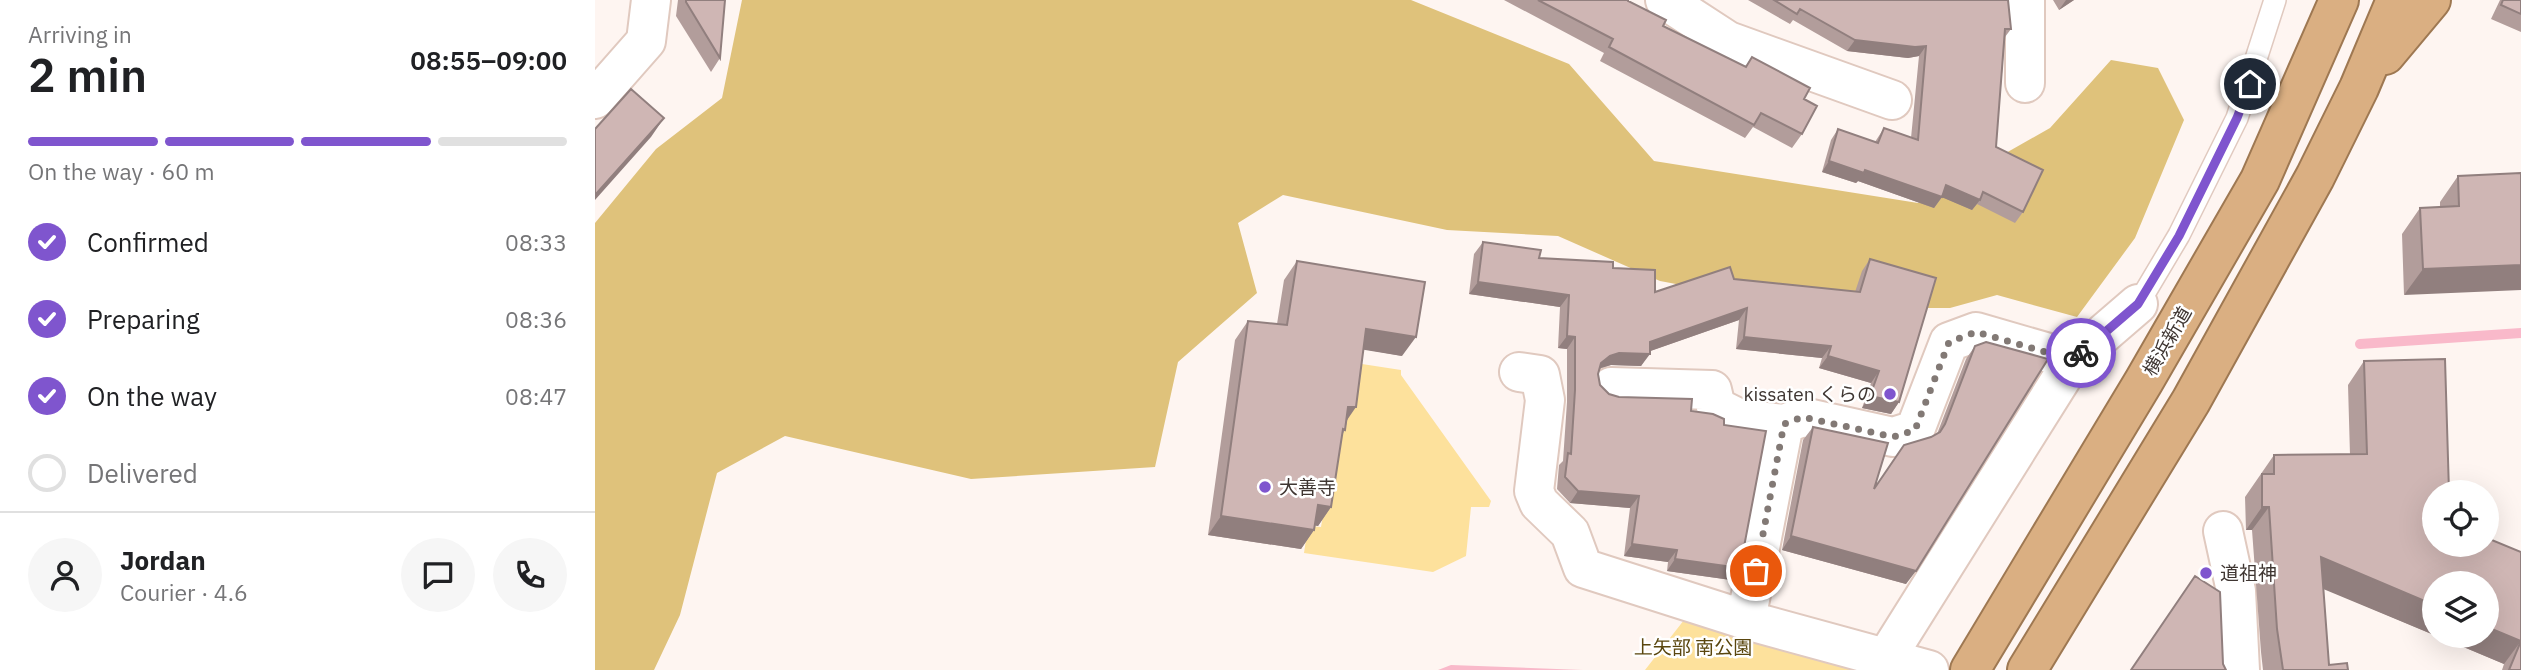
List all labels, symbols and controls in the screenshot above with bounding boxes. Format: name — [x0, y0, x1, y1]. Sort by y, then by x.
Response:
text: Arriving in — [28, 19, 132, 49]
text: 08:55–09:00 — [410, 43, 567, 77]
text: 2 min — [28, 45, 147, 105]
pin — [2220, 54, 2280, 114]
icon: home — [2231, 65, 2269, 103]
text: On the way · 60 m — [28, 156, 215, 186]
icon: check — [28, 223, 66, 261]
text: Confirmed — [87, 225, 209, 259]
text: 08:33 — [505, 227, 567, 257]
icon: check — [28, 300, 66, 338]
text: Preparing — [87, 302, 200, 336]
street label: 横浜新道 — [2138, 302, 2196, 380]
text: 08:36 — [505, 304, 567, 334]
courier — [2046, 318, 2116, 388]
icon: bike — [2062, 334, 2100, 372]
icon: check — [28, 377, 66, 415]
text: On the way — [87, 379, 217, 413]
text: 08:47 — [505, 381, 567, 411]
place label: kissaten くらの — [1743, 382, 1876, 406]
marker: kissaten くらの — [1882, 386, 1898, 402]
text: Delivered — [87, 456, 198, 490]
place label: 大善寺 — [1279, 475, 1336, 499]
marker: 大善寺 — [1257, 479, 1273, 495]
map controls — [2422, 480, 2499, 648]
button: locate — [2422, 480, 2499, 557]
button: person — [28, 538, 102, 612]
button: chat — [401, 538, 475, 612]
button: phone — [493, 538, 567, 612]
pin — [1726, 541, 1786, 601]
text: Jordan — [120, 543, 206, 577]
icon: bag — [1737, 552, 1775, 590]
place label: 道祖神 — [2220, 561, 2277, 585]
marker: 道祖神 — [2198, 565, 2214, 581]
button: layers — [2422, 571, 2499, 648]
text: Courier · 4.6 — [120, 577, 248, 607]
park label: 上矢部 南公園 — [1634, 635, 1752, 659]

